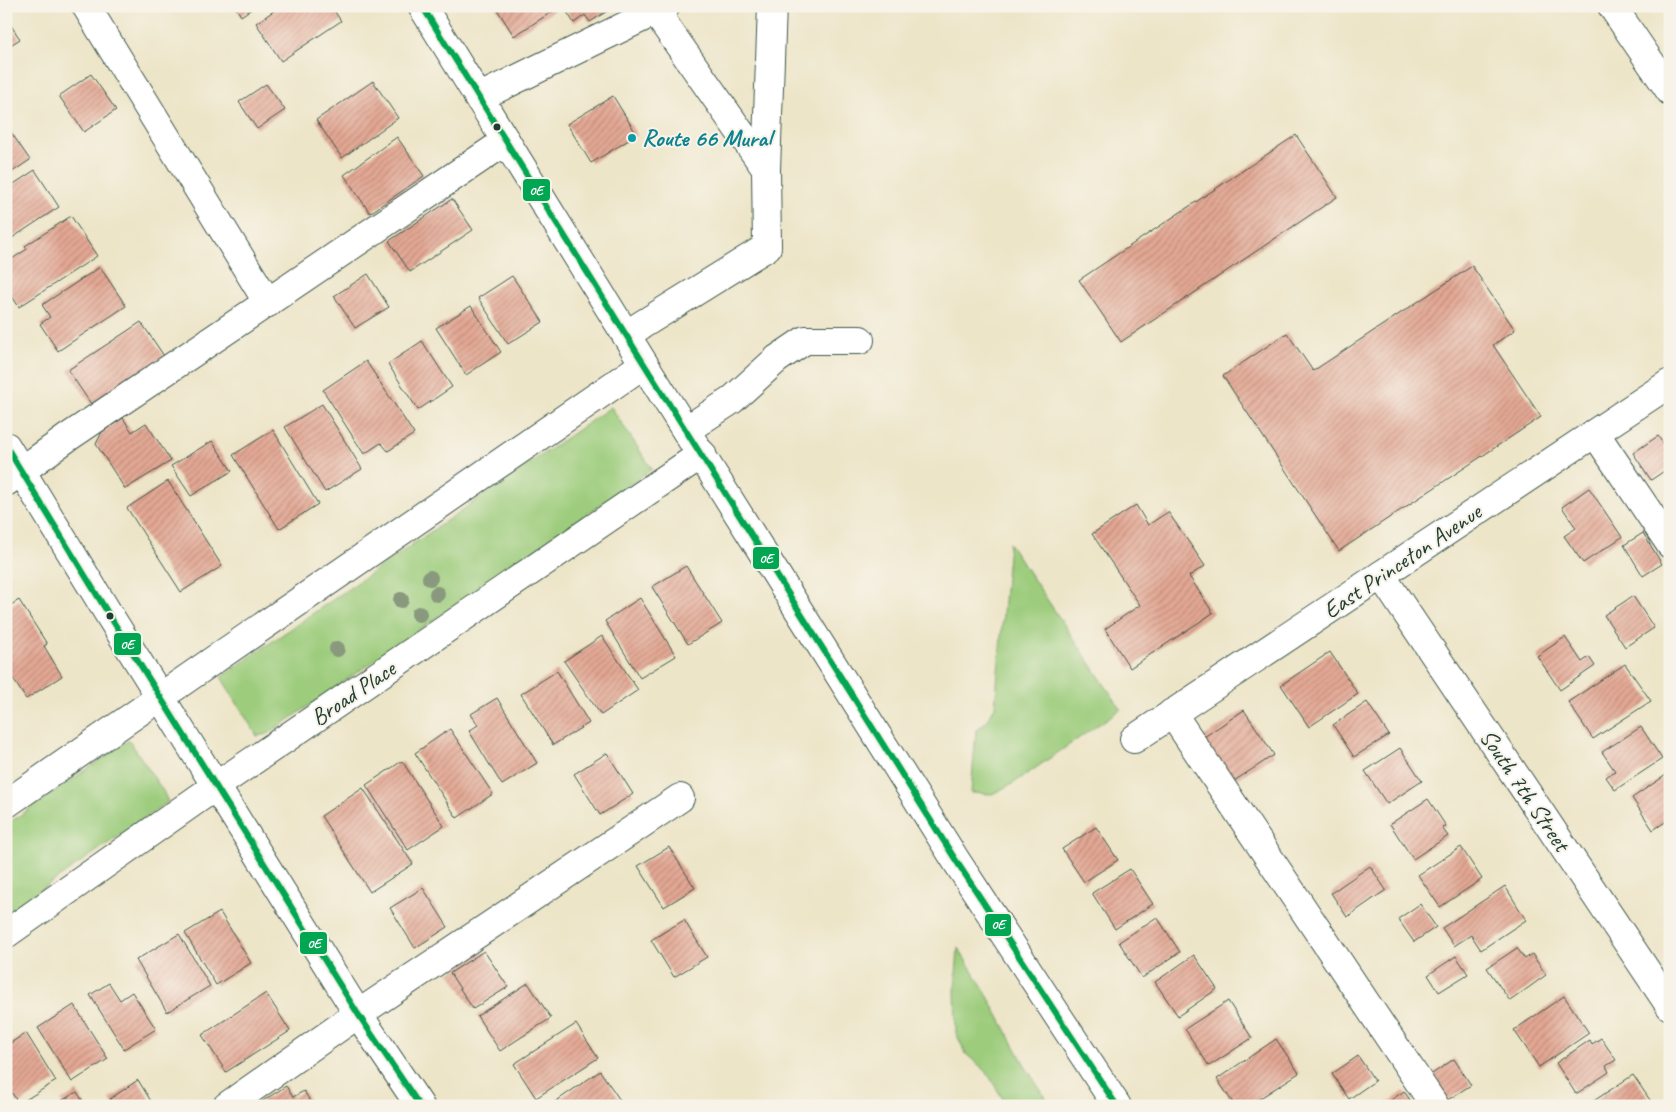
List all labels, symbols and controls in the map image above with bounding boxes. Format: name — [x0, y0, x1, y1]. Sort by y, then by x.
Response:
unlabelled marker — [492, 122, 502, 132]
place label: Route 66 Mural — [642, 123, 776, 153]
marker: Route 66 Mural — [626, 132, 638, 144]
line badge: 0E — [522, 178, 551, 202]
text: 0E — [529, 182, 545, 199]
street label: East Princeton Avenue — [1317, 496, 1489, 625]
line badge: 0E — [752, 546, 780, 570]
text: 0E — [759, 550, 775, 567]
unlabelled marker — [105, 611, 115, 621]
line badge: 0E — [113, 632, 142, 656]
text: 0E — [120, 636, 136, 653]
street label: Broad Place — [305, 652, 403, 732]
street label: South 7th Street — [1473, 723, 1578, 858]
line badge: 0E — [984, 913, 1012, 937]
text: 0E — [991, 916, 1007, 933]
line badge: 0E — [299, 931, 328, 955]
text: 0E — [307, 935, 323, 952]

